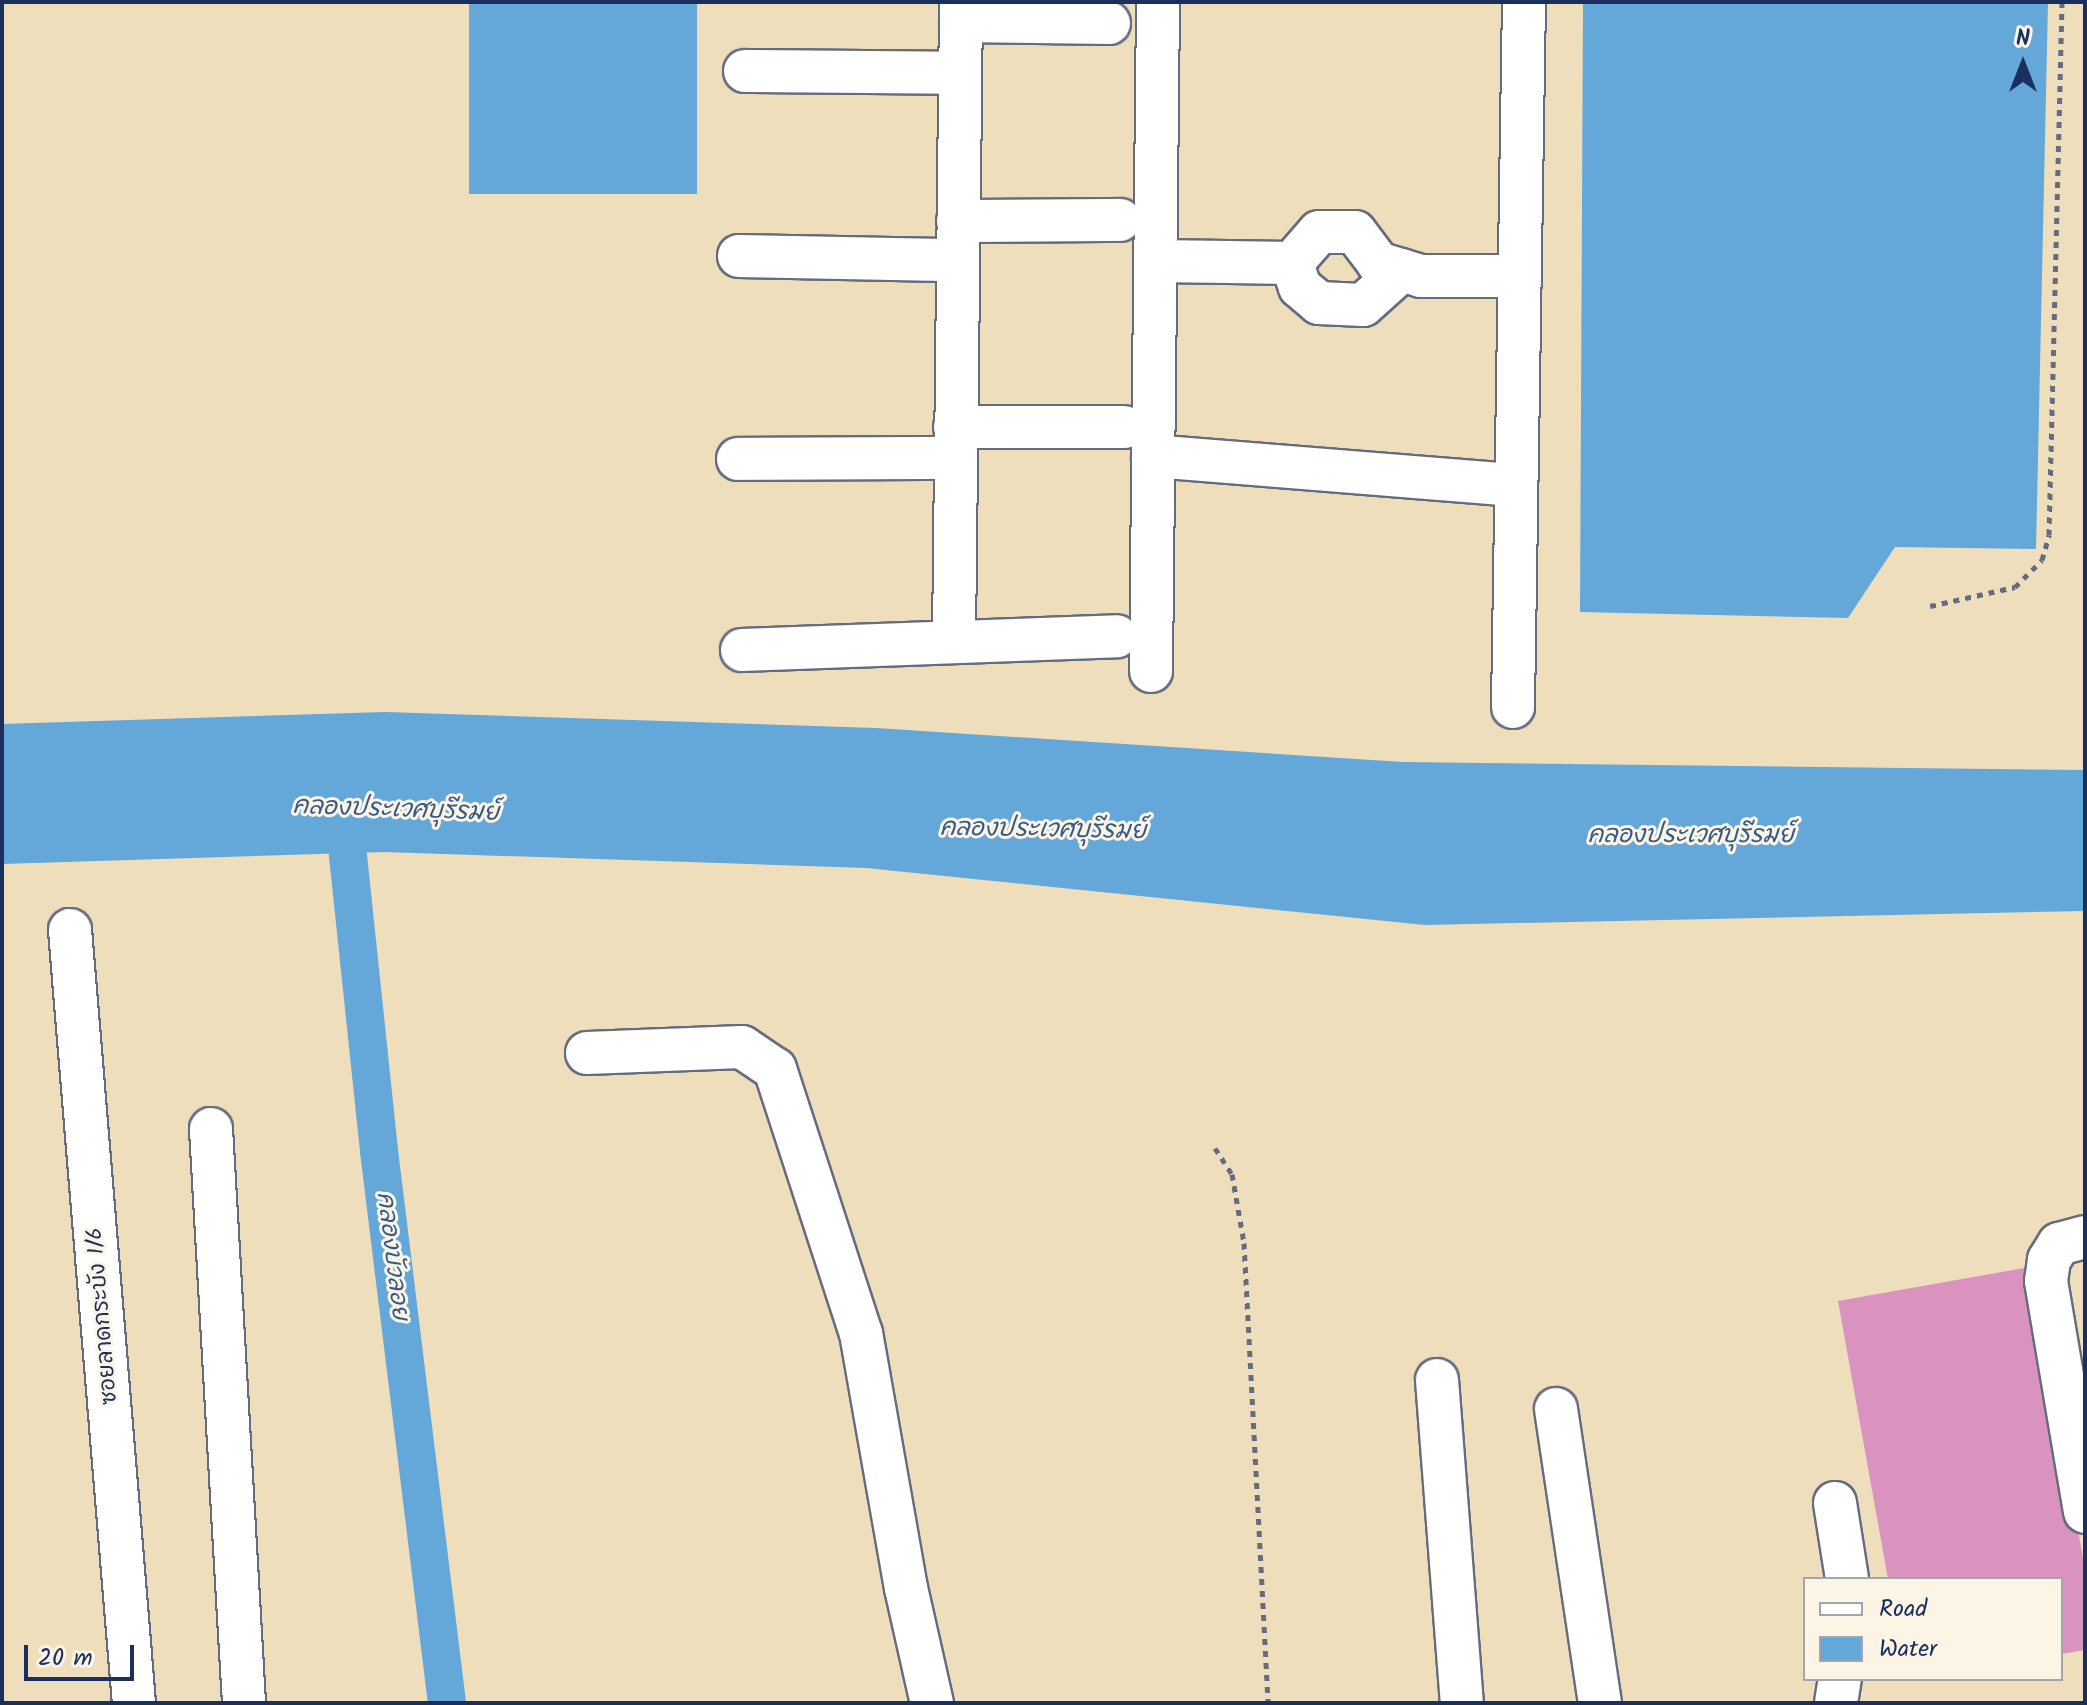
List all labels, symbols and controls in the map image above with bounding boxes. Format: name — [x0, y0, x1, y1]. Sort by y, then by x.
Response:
text: N — [2016, 22, 2030, 57]
north arrow — [1983, 24, 2063, 104]
water label: คลองประเวศบุรีรมย์ — [292, 792, 500, 828]
water label: คลองประเวศบุรีรมย์ — [940, 814, 1146, 846]
water label: คลองประเวศบุรีรมย์ — [1588, 822, 1794, 850]
water label: คลองบัวลอย — [370, 1190, 414, 1322]
street label: ซอยลาดกระบัง 1/6 — [82, 1226, 124, 1406]
legend — [1803, 1577, 2063, 1681]
text: Road — [1879, 1590, 1927, 1629]
scale bar — [28, 1629, 138, 1679]
text: Water — [1879, 1630, 1937, 1669]
text: 20 m — [38, 1639, 93, 1678]

